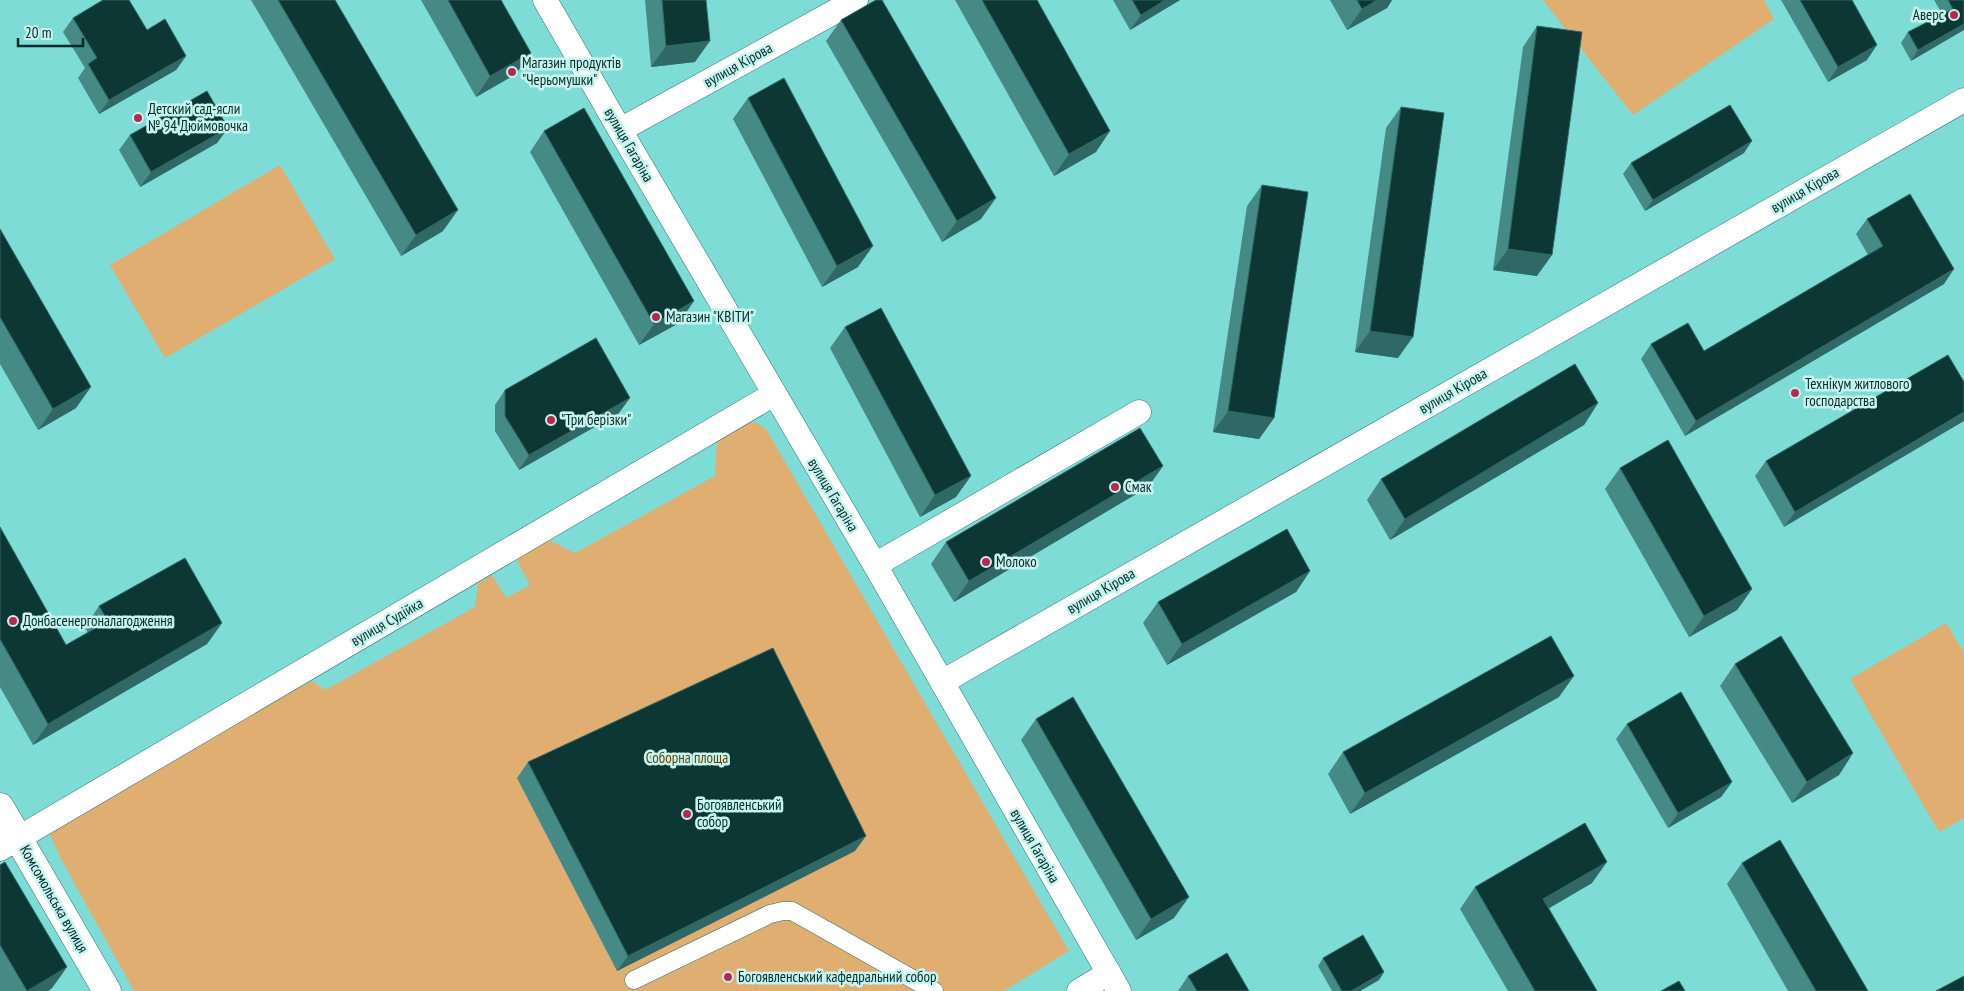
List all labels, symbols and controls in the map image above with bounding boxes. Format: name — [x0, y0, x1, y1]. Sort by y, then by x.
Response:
place label: Аверс — [1913, 5, 1945, 24]
marker: Аверс — [1948, 9, 1960, 21]
scale bar — [18, 15, 82, 47]
text: 20 m — [25, 23, 51, 42]
street label: вулиця Кірова — [700, 38, 775, 91]
place label: Магазин продуктів "Черьомушки" — [522, 53, 621, 89]
marker: Магазин продуктів "Черьомушки" — [506, 66, 518, 78]
place label: Детский сад-ясли № 94 Дюймовочка — [148, 99, 248, 135]
street label: вулиця Гагаріна — [601, 104, 658, 185]
marker: Детский сад-ясли № 94 Дюймовочка — [132, 112, 144, 124]
street label: вулиця Кірова — [1767, 162, 1842, 217]
place label: Магазин "КВІТИ" — [666, 307, 754, 326]
marker: Магазин "КВІТИ" — [650, 311, 662, 323]
street label: вулиця Кірова — [1415, 363, 1490, 418]
place label: Технікум житлового господарства — [1805, 374, 1910, 410]
marker: Технікум житлового господарства — [1789, 387, 1801, 399]
place label: "Три берізки" — [561, 410, 631, 429]
marker: "Три берізки" — [545, 414, 557, 426]
street label: вулиця Гагаріна — [804, 454, 863, 535]
place label: Смак — [1125, 477, 1152, 496]
marker: Смак — [1109, 481, 1121, 493]
place label: Молоко — [996, 552, 1037, 571]
marker: Молоко — [980, 556, 992, 568]
street label: вулиця Кірова — [1063, 563, 1138, 618]
street label: вулиця Судійка — [347, 593, 426, 650]
place label: Донбасенергоналагодження — [23, 611, 173, 630]
marker: Донбасенергоналагодження — [7, 615, 19, 627]
park label: Соборна площа — [646, 748, 728, 767]
place label: Богоявленський собор — [697, 795, 782, 831]
street label: вулиця Гагаріна — [1007, 805, 1064, 886]
marker: Богоявленський собор — [681, 808, 693, 820]
street label: Комсомольська вулиця — [16, 842, 93, 956]
place label: Богоявленський кафедральний собор — [738, 967, 937, 986]
marker: Богоявленський кафедральний собор — [722, 971, 734, 983]

